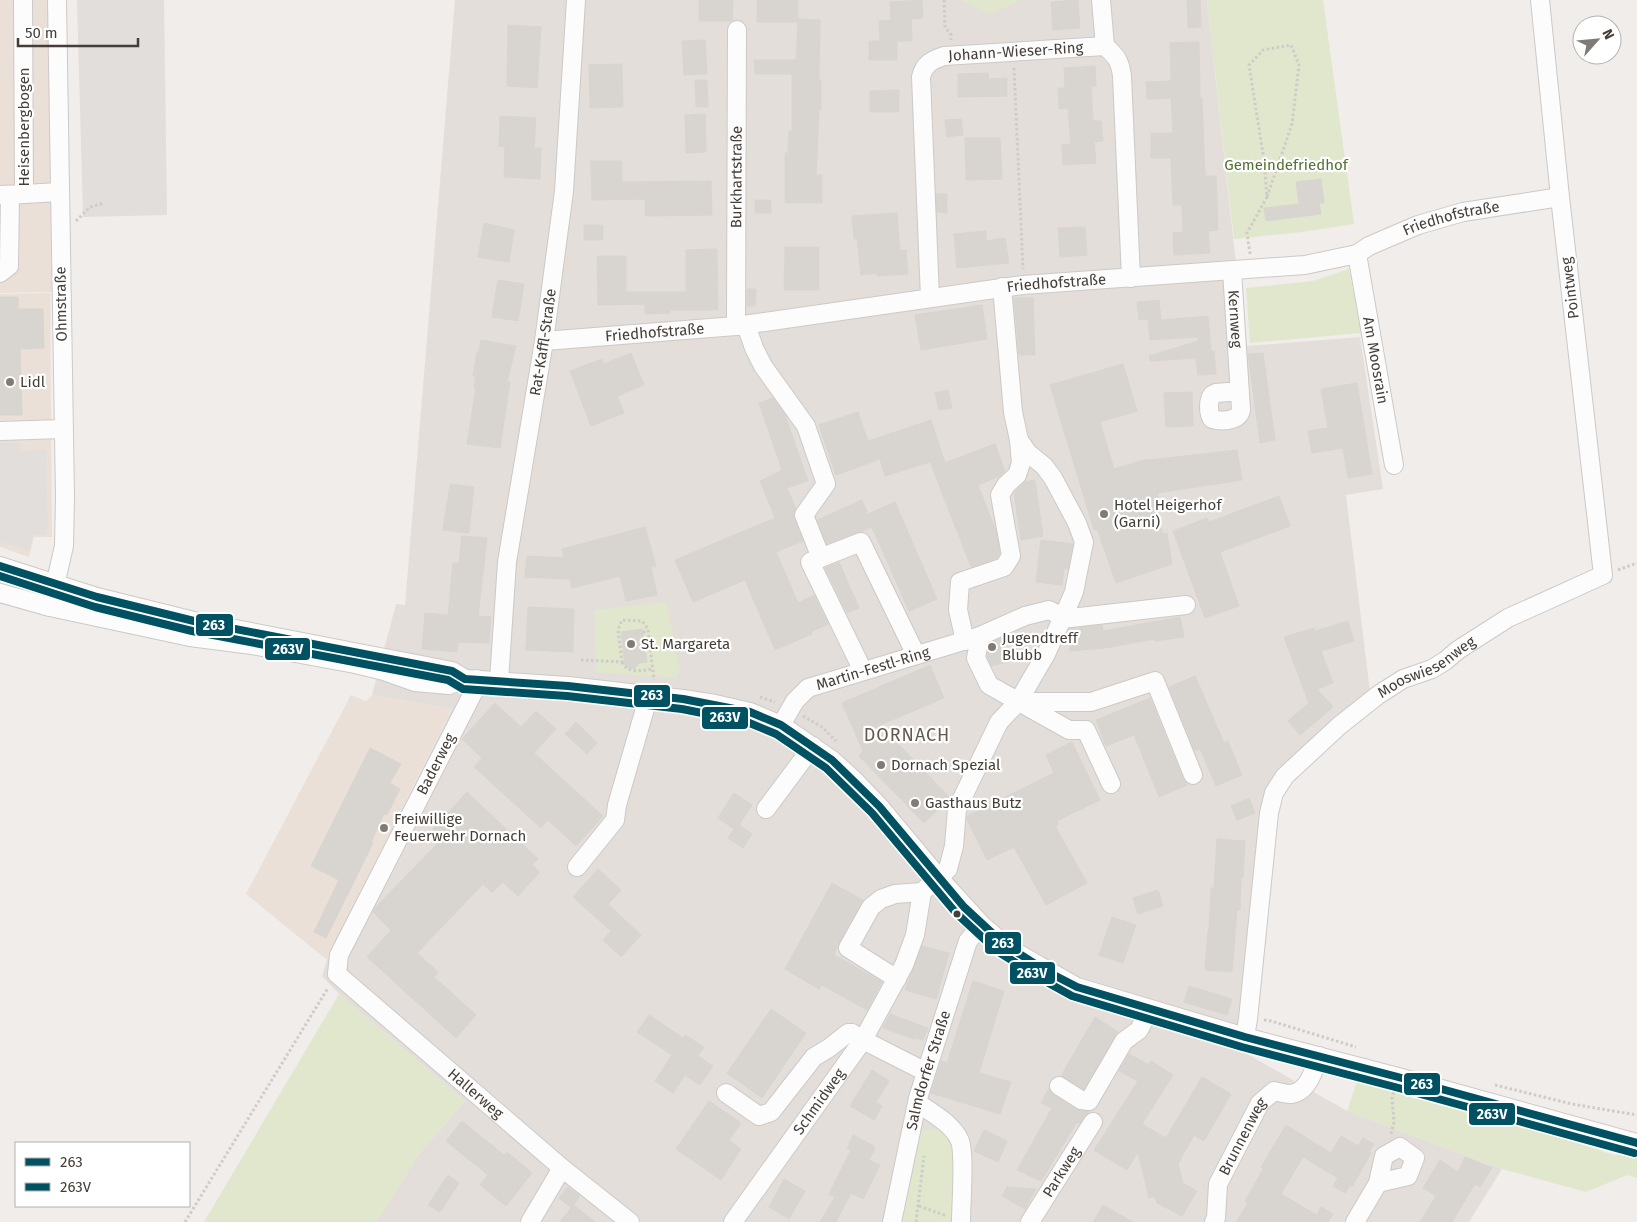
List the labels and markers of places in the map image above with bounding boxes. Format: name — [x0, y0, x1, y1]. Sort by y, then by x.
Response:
place label: Lidl — [20, 373, 46, 391]
marker: Lidl — [4, 376, 16, 388]
place label: Hotel Heigerhof (Garni) — [1114, 496, 1222, 531]
marker: Hotel Heigerhof (Garni) — [1098, 508, 1110, 520]
place label: Jugendtreff Blubb — [1002, 629, 1079, 664]
place label: St. Margareta — [641, 635, 730, 653]
marker: St. Margareta — [625, 638, 637, 650]
marker: Jugendtreff Blubb — [986, 641, 998, 653]
place label: Dornach Spezial — [891, 756, 1001, 774]
marker: Dornach Spezial — [875, 759, 887, 771]
place label: Gasthaus Butz — [925, 794, 1022, 812]
marker: Gasthaus Butz — [909, 797, 921, 809]
place label: Freiwillige Feuerwehr Dornach — [394, 810, 526, 845]
marker: Freiwillige Feuerwehr Dornach — [378, 822, 390, 834]
unlabelled marker — [952, 909, 962, 919]

